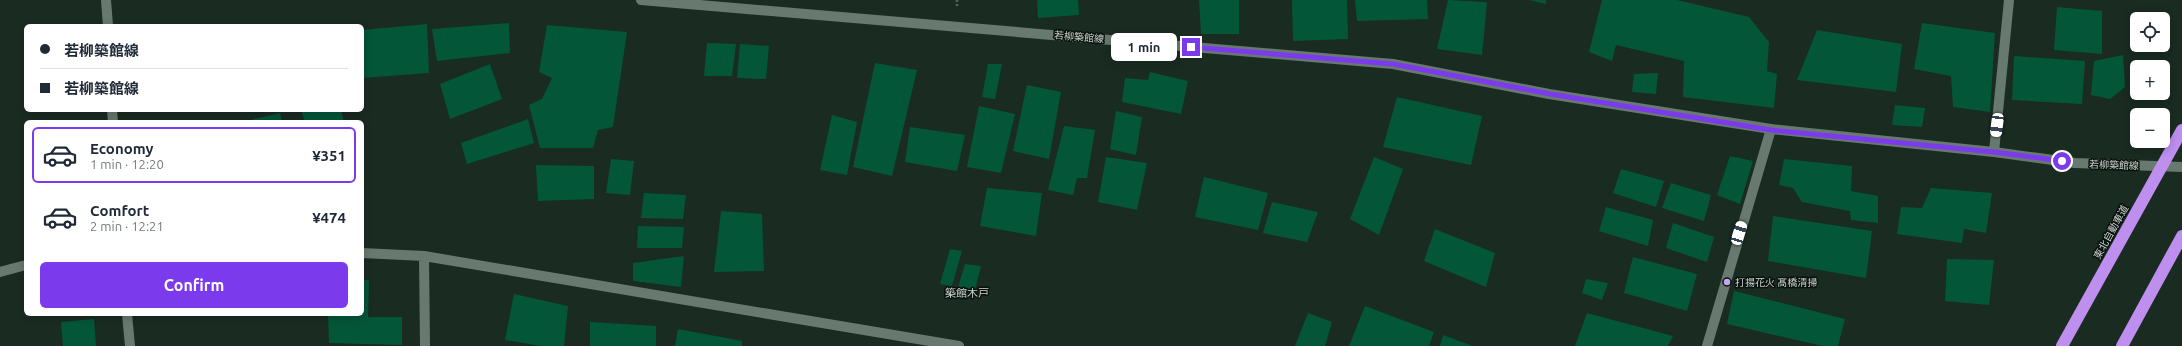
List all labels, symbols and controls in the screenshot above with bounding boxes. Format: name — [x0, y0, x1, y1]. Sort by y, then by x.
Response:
map controls — [2130, 12, 2170, 148]
button: locate — [2130, 12, 2170, 52]
street label: 若柳築館線 — [1054, 29, 1104, 45]
callout: 1 min — [1111, 33, 1177, 61]
route end — [1182, 38, 1200, 56]
text: 1 min — [1128, 40, 1160, 54]
text: 若柳築館線 — [64, 42, 139, 59]
button: + — [2130, 60, 2170, 100]
text: 若柳築館線 — [64, 80, 139, 97]
button: − — [2130, 108, 2170, 148]
car — [1990, 112, 2004, 138]
icon: car — [42, 137, 78, 173]
text: Economy — [90, 140, 154, 157]
text: ¥351 — [312, 147, 346, 164]
route start — [2053, 152, 2071, 170]
text: 1 min · 12:20 — [90, 157, 164, 171]
street label: 若柳築館線 — [2089, 159, 2139, 171]
icon: car — [42, 199, 78, 235]
text: Comfort — [90, 202, 149, 219]
street label: 東北自動車道 — [2092, 203, 2130, 261]
text: ¥474 — [312, 209, 346, 226]
text: 2 min · 12:21 — [90, 219, 164, 233]
car — [1730, 220, 1748, 246]
button: Confirm — [40, 262, 348, 308]
marker: 打揚花火 髙橋清掃 — [1722, 277, 1732, 287]
place label: 打揚花火 髙橋清掃 — [1735, 277, 1817, 288]
district label: 築館木戸 — [945, 287, 989, 299]

